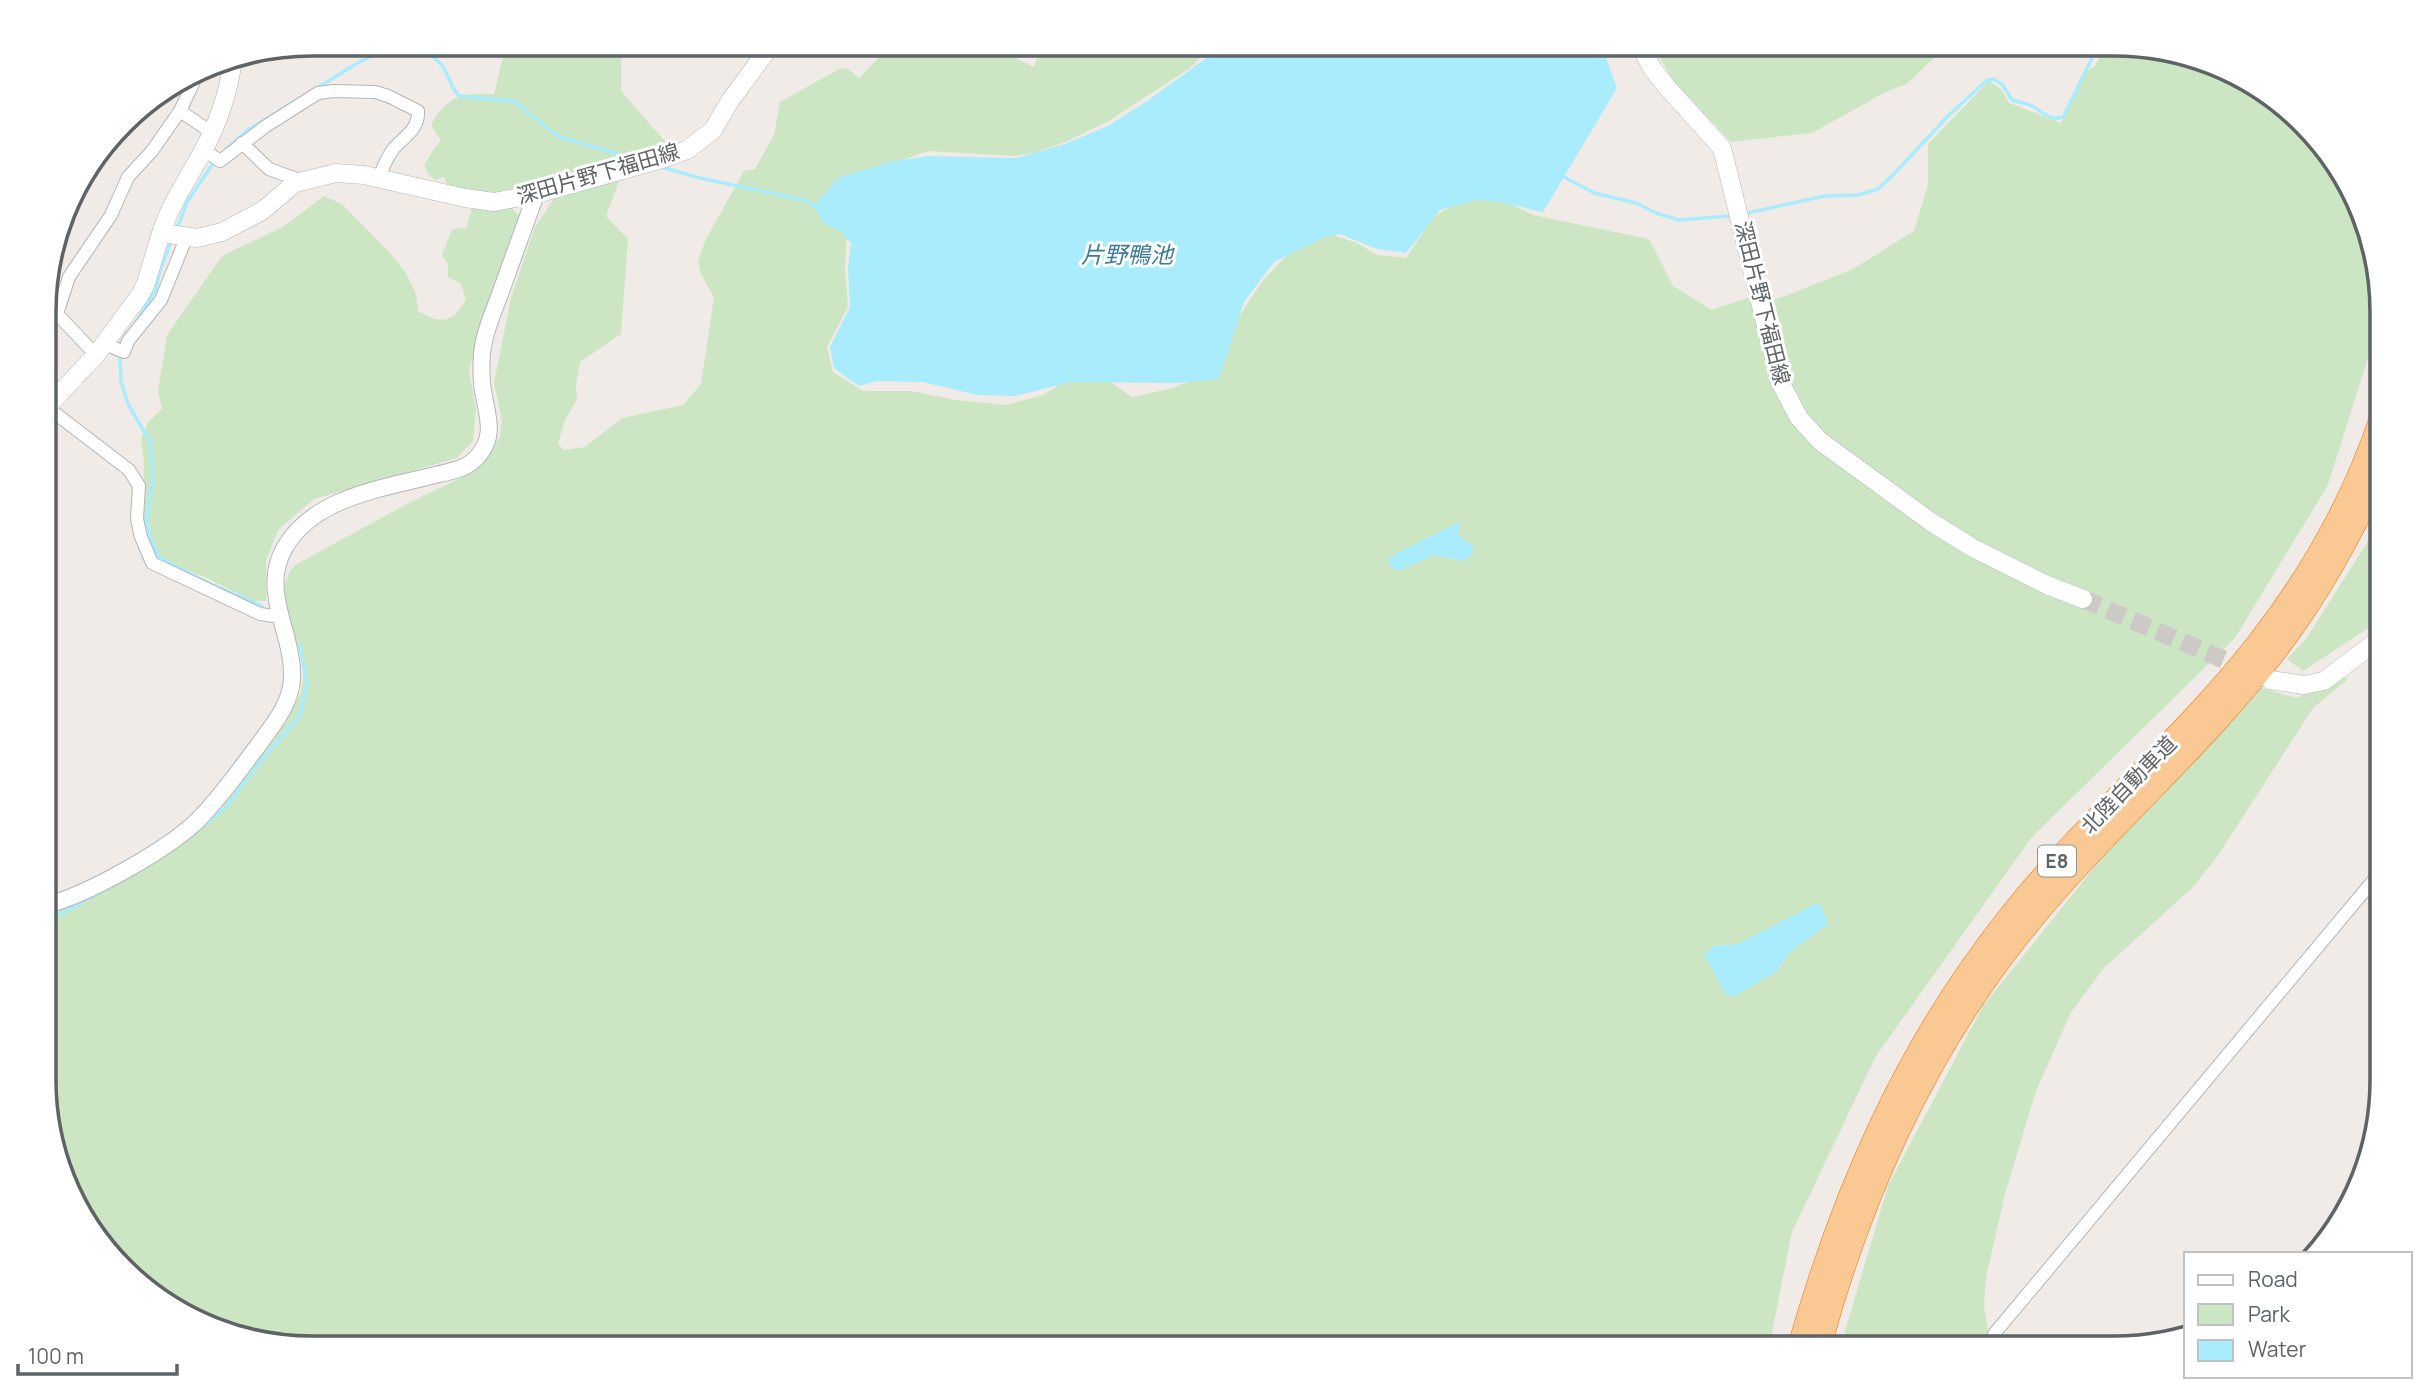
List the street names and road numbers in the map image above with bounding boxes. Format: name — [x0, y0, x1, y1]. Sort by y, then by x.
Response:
street label: 深田片野下福田線 — [513, 136, 682, 210]
street label: 深田片野下福田線 — [1729, 218, 1797, 388]
street label: 北陸自動車道 — [2074, 729, 2182, 839]
road number: E8 — [2038, 846, 2076, 876]

